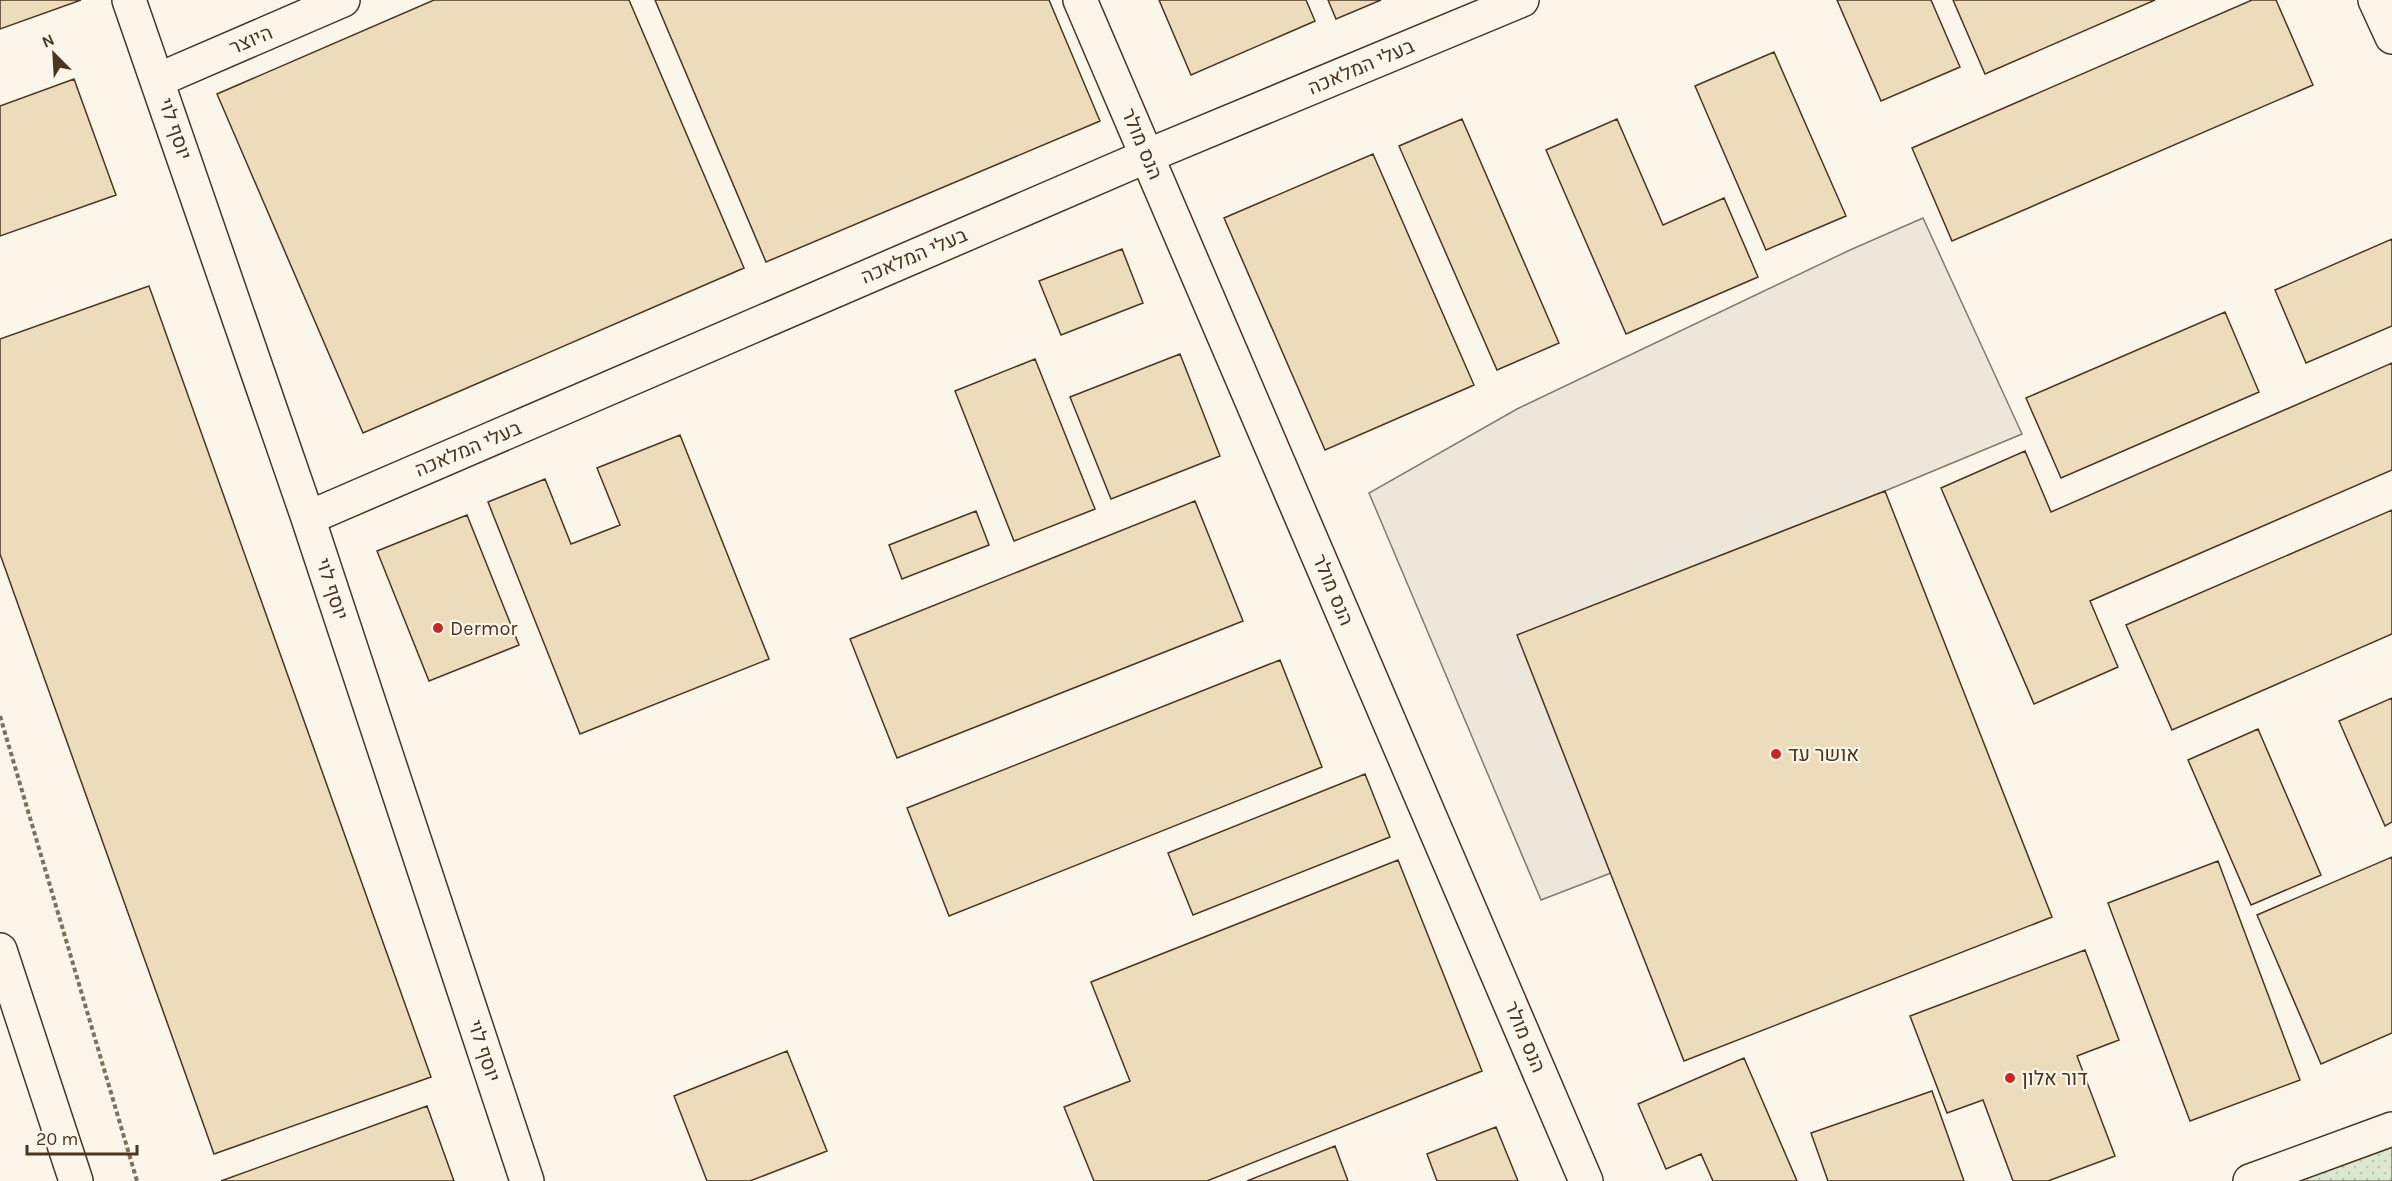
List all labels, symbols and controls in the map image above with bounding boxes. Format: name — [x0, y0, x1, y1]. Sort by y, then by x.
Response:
street label: היוצר — [226, 21, 276, 59]
north arrow — [24, 24, 84, 84]
text: N — [39, 30, 57, 52]
street label: בעלי המלאכה — [1304, 34, 1418, 100]
street label: יוסף לוי — [154, 95, 196, 163]
street label: הנס מולר — [1117, 105, 1167, 183]
street label: בעלי המלאכה — [857, 223, 971, 289]
street label: בעלי המלאכה — [411, 416, 525, 482]
street label: הנס מולר — [1308, 551, 1358, 629]
street label: יוסף לוי — [311, 555, 353, 623]
place label: Dermor — [450, 617, 518, 640]
marker: Dermor — [431, 621, 445, 635]
place label: אושר עד — [1788, 743, 1859, 766]
marker: אושר עד — [1769, 747, 1783, 761]
street label: הנס מולר — [1500, 998, 1550, 1076]
street label: יוסף לוי — [463, 1017, 505, 1085]
place label: דור אלון — [2022, 1067, 2088, 1090]
marker: דור אלון — [2003, 1071, 2017, 1085]
scale bar — [27, 1118, 136, 1156]
text: 20 m — [36, 1128, 78, 1150]

